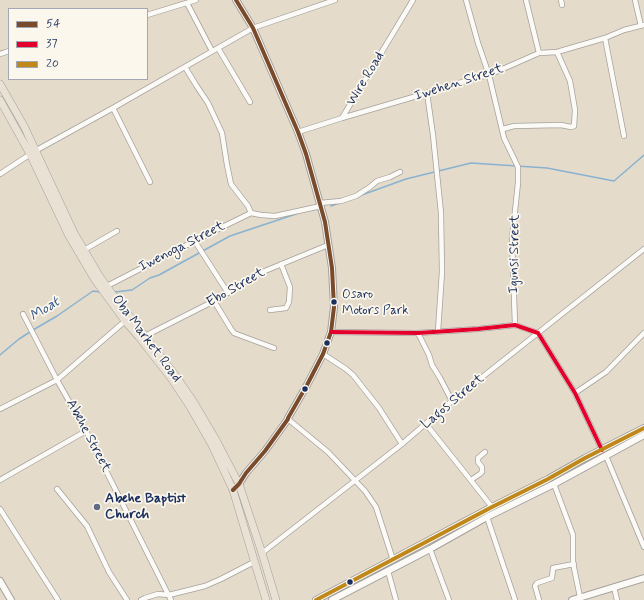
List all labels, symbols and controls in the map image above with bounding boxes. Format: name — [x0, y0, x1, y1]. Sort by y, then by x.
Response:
legend — [8, 8, 148, 80]
text: 54 — [46, 16, 60, 32]
text: 37 — [46, 36, 57, 52]
street label: Wire Road — [343, 49, 389, 109]
text: 20 — [46, 56, 59, 72]
street label: Iwehen Street — [413, 61, 505, 105]
street label: Igunsi Street — [506, 214, 524, 294]
street label: Iwenoga Street — [136, 218, 228, 276]
street label: Ebo Street — [204, 265, 268, 311]
place label: Osaro Motors Park — [342, 287, 409, 318]
street label: Oba Market Road — [108, 292, 184, 386]
water label: Moat — [27, 294, 63, 326]
marker: Osaro Motors Park — [329, 297, 339, 307]
unlabelled marker — [322, 338, 332, 348]
street label: Lagos Street — [418, 371, 488, 433]
unlabelled marker — [300, 384, 310, 394]
street label: Abehe Street — [62, 397, 114, 475]
place label: Abehe Baptist Church — [105, 491, 186, 524]
marker: Abehe Baptist Church — [92, 502, 102, 512]
unlabelled marker — [345, 577, 355, 587]

